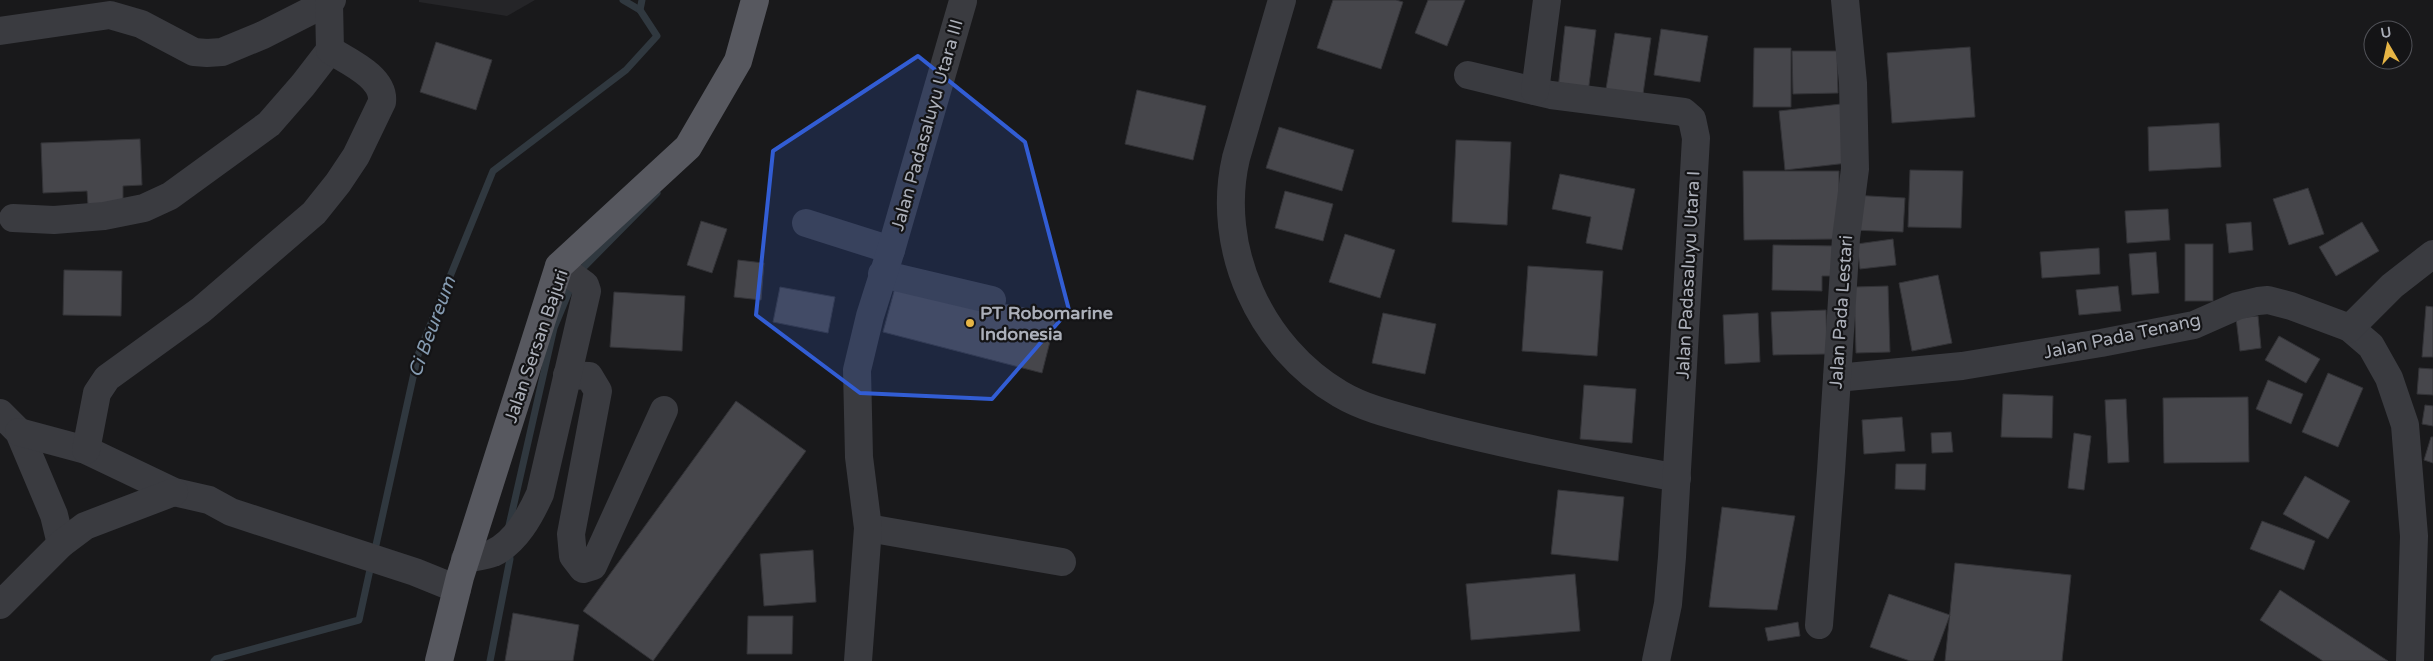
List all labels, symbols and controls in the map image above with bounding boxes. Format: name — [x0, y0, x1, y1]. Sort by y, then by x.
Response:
street label: Jalan Padasaluyu Utara III — [886, 17, 968, 233]
north arrow — [2363, 20, 2413, 70]
text: U — [2379, 23, 2393, 42]
street label: Jalan Padasaluyu Utara I — [1672, 170, 1704, 380]
street label: Jalan Pada Lestari — [1825, 234, 1857, 390]
street label: Jalan Sersan Bajuri — [499, 266, 573, 426]
water label: Ci Beureum — [404, 273, 460, 380]
place label: PT Robomarine Indonesia — [980, 302, 1113, 345]
street label: Jalan Pada Tenang — [2041, 309, 2203, 363]
marker: PT Robomarine Indonesia — [964, 317, 976, 329]

